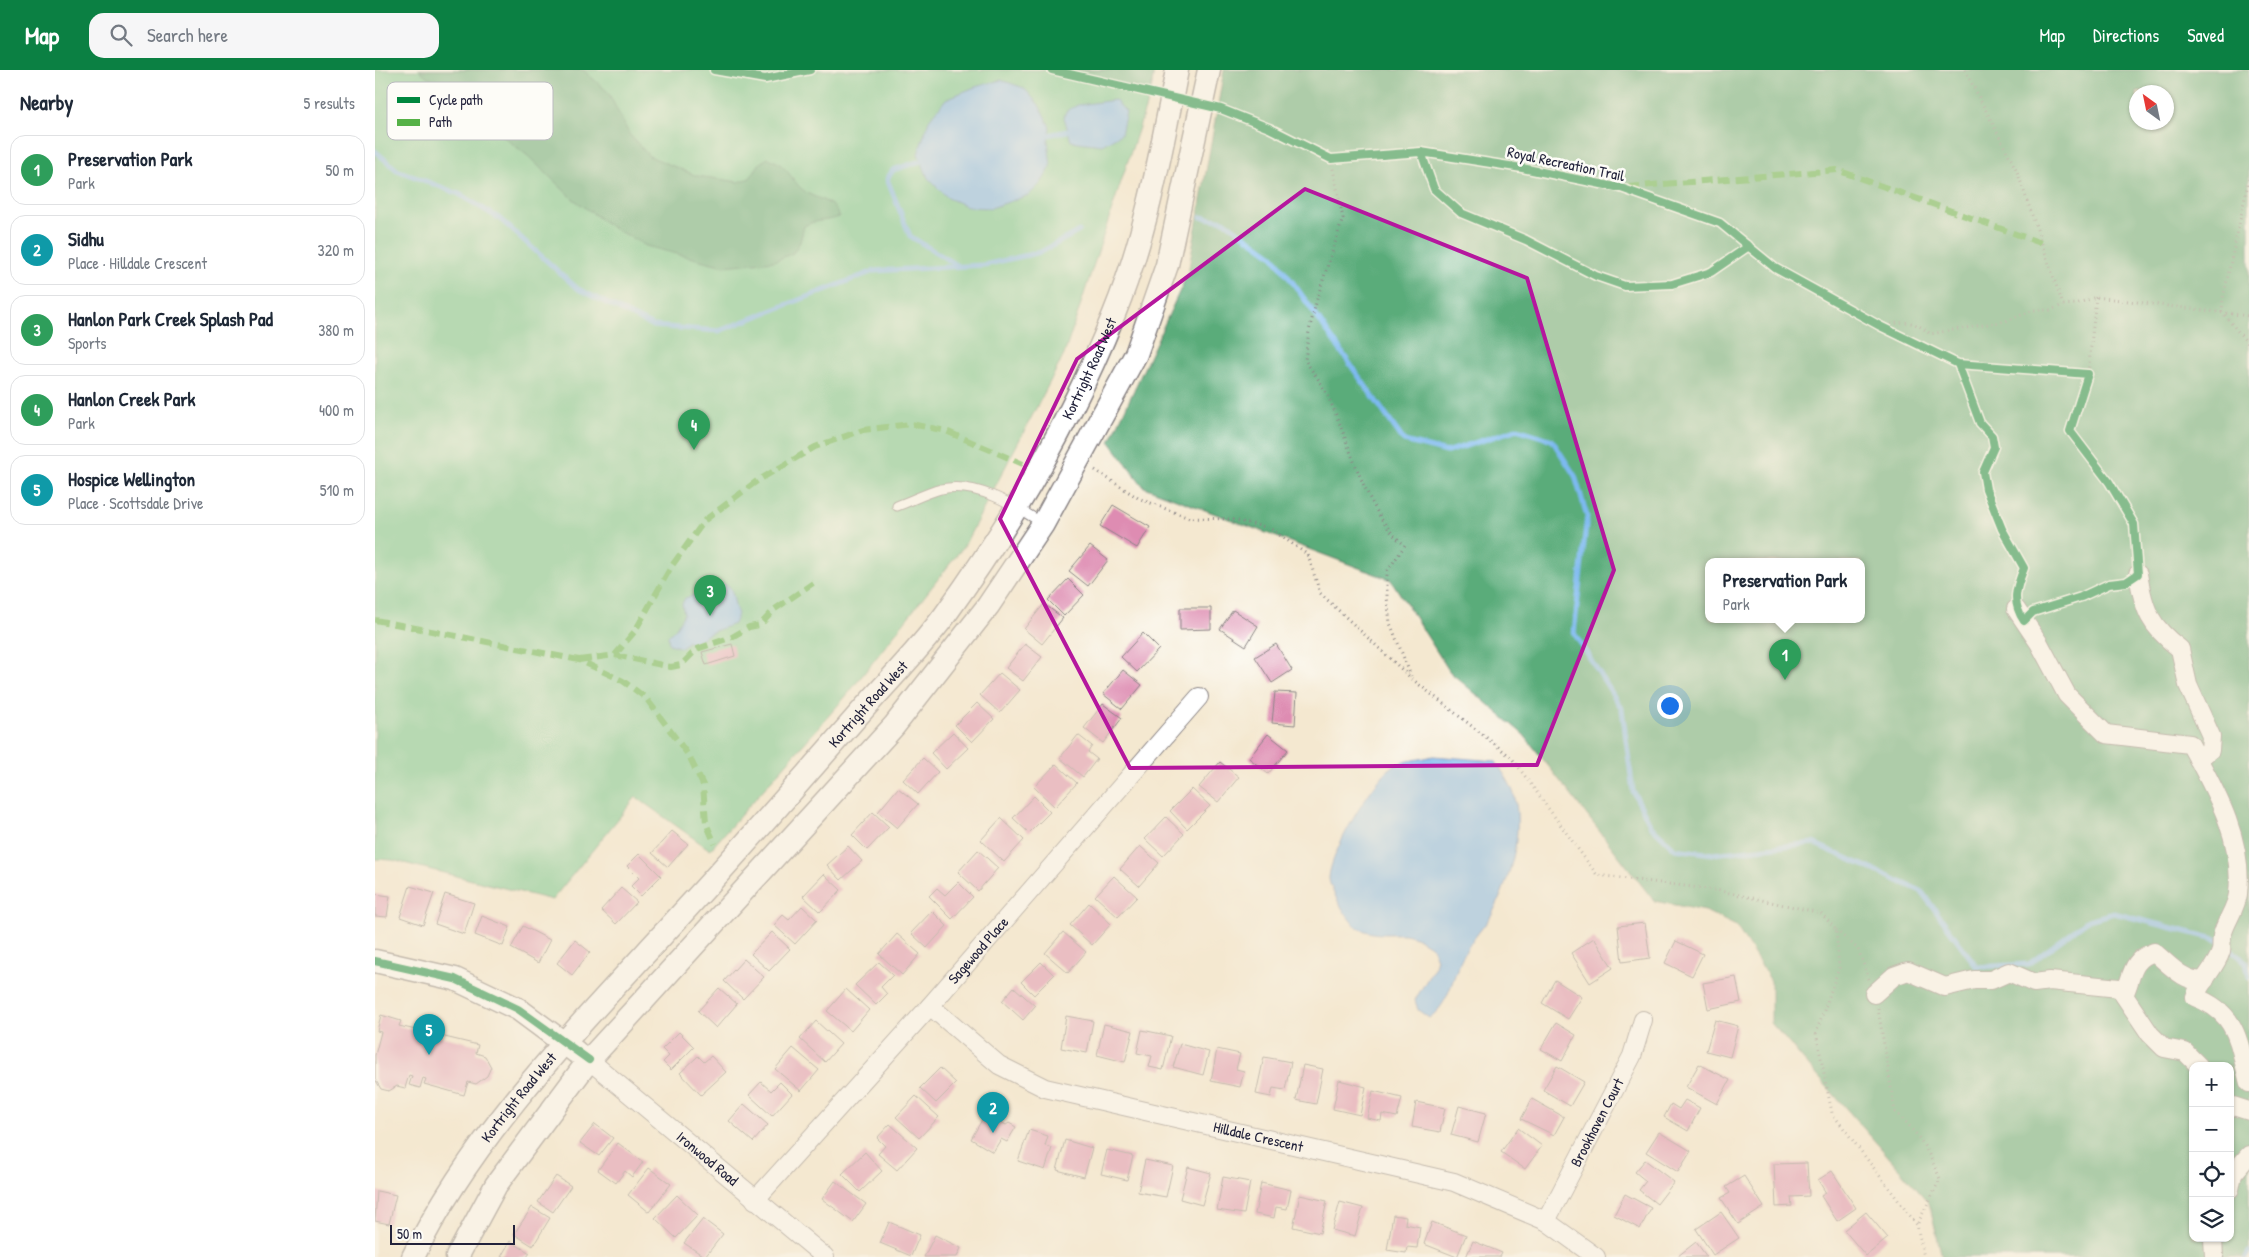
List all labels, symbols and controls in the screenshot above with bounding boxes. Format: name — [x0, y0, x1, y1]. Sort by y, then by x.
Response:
search box — [89, 13, 439, 58]
text: Map — [25, 19, 59, 51]
icon: search — [107, 21, 135, 49]
text: Search here — [147, 22, 228, 48]
text: Map — [2040, 23, 2065, 48]
text: Directions — [2093, 23, 2159, 48]
text: Saved — [2187, 23, 2224, 48]
legend — [387, 82, 553, 140]
north arrow — [2129, 85, 2174, 130]
text: Nearby — [20, 88, 73, 117]
text: Cycle path — [429, 90, 483, 110]
text: 5 results — [304, 92, 355, 114]
text: Path — [429, 112, 452, 131]
street label: Royal Recreation Trail — [1505, 141, 1627, 186]
text: Preservation Park — [68, 146, 192, 172]
text: 1 — [34, 159, 40, 181]
text: 50 m — [326, 159, 354, 181]
text: Park — [68, 172, 95, 194]
text: Sidhu — [68, 226, 104, 252]
text: 2 — [33, 239, 41, 261]
text: 320 m — [318, 239, 354, 261]
text: Place · Hilldale Crescent — [68, 252, 207, 274]
text: Hanlon Park Creek Splash Pad — [68, 306, 273, 332]
street label: Kortright Road West — [1057, 314, 1122, 423]
text: 3 — [33, 319, 41, 341]
text: 380 m — [318, 319, 354, 341]
text: Sports — [68, 332, 106, 354]
text: Hanlon Creek Park — [68, 386, 196, 412]
text: 4 — [34, 399, 40, 421]
text: 400 m — [319, 399, 354, 421]
pin: 4 — [678, 409, 710, 450]
text: Park — [68, 412, 95, 434]
text: Hospice Wellington — [68, 466, 195, 492]
text: 5 — [34, 479, 40, 501]
text: 510 m — [320, 479, 354, 501]
text: Place · Scottsdale Drive — [68, 492, 203, 514]
popup — [1705, 558, 1865, 623]
text: Preservation Park — [1723, 567, 1847, 593]
pin: 3 — [694, 575, 726, 616]
text: Park — [1723, 593, 1750, 615]
pin: 1 — [1769, 639, 1801, 680]
street label: Kortright Road West — [823, 655, 913, 752]
your location — [1657, 693, 1683, 719]
street label: Sagewood Place — [943, 912, 1013, 988]
pin: 5 — [413, 1014, 445, 1055]
street label: Kortright Road West — [476, 1047, 562, 1146]
map controls — [2189, 1062, 2234, 1242]
button: + — [2189, 1062, 2234, 1107]
street label: Brookhaven Court — [1565, 1074, 1629, 1170]
pin: 2 — [977, 1092, 1009, 1133]
button: − — [2189, 1107, 2234, 1152]
street label: Hilldale Crescent — [1211, 1116, 1306, 1157]
street label: Ironwood Road — [672, 1126, 743, 1191]
button: locate — [2189, 1152, 2234, 1197]
button: layers — [2189, 1197, 2234, 1242]
scale bar — [390, 1222, 515, 1245]
text: 50 m — [397, 1224, 422, 1243]

